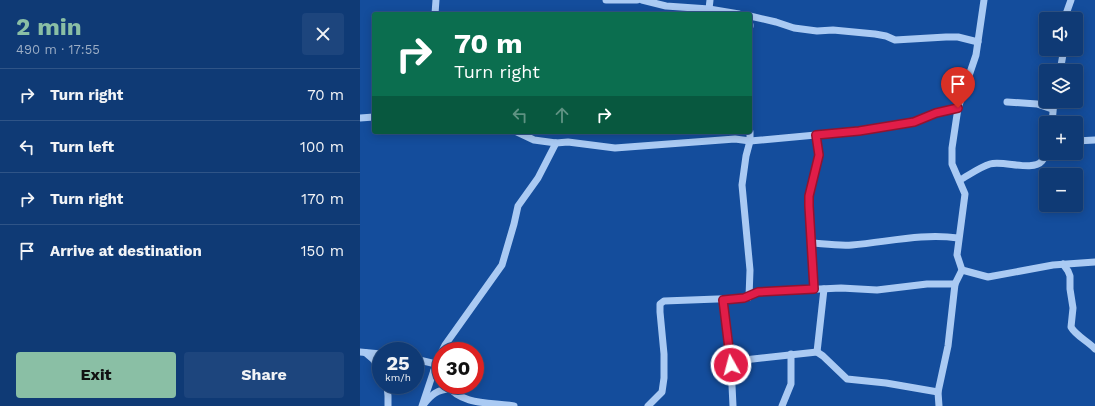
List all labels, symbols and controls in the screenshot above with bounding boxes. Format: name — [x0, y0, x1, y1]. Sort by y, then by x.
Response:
map controls — [1039, 12, 1083, 212]
button: sound — [1039, 12, 1083, 56]
text: 2 min — [16, 13, 82, 41]
button: close — [302, 13, 344, 55]
text: 70 m — [454, 27, 523, 60]
icon: right — [388, 28, 440, 80]
text: 490 m · 17:55 — [16, 42, 100, 57]
text: Turn right — [454, 61, 540, 82]
button: layers — [1039, 64, 1083, 108]
pin — [941, 67, 975, 108]
icon: arrive — [947, 73, 969, 95]
icon: right — [16, 84, 38, 106]
text: Turn right — [50, 86, 123, 104]
text: 70 m — [307, 86, 344, 104]
icon: left — [509, 104, 531, 126]
icon: ahead — [551, 104, 573, 126]
icon: right — [593, 104, 615, 126]
button: + — [1039, 116, 1083, 160]
icon: left — [16, 136, 38, 158]
text: Turn left — [50, 138, 114, 156]
text: 100 m — [300, 138, 344, 156]
button: − — [1039, 168, 1083, 212]
icon: right — [16, 188, 38, 210]
text: Turn right — [50, 190, 123, 208]
text: 170 m — [301, 190, 344, 208]
icon: arrive — [16, 240, 38, 262]
text: Arrive at destination — [50, 242, 202, 260]
text: 150 m — [301, 242, 344, 260]
speed limit sign: 30 — [432, 342, 484, 394]
position arrow — [710, 344, 752, 386]
text: 25 — [386, 351, 410, 375]
button: Exit — [16, 352, 176, 398]
button: Share — [184, 352, 344, 398]
text: km/h — [385, 372, 411, 383]

